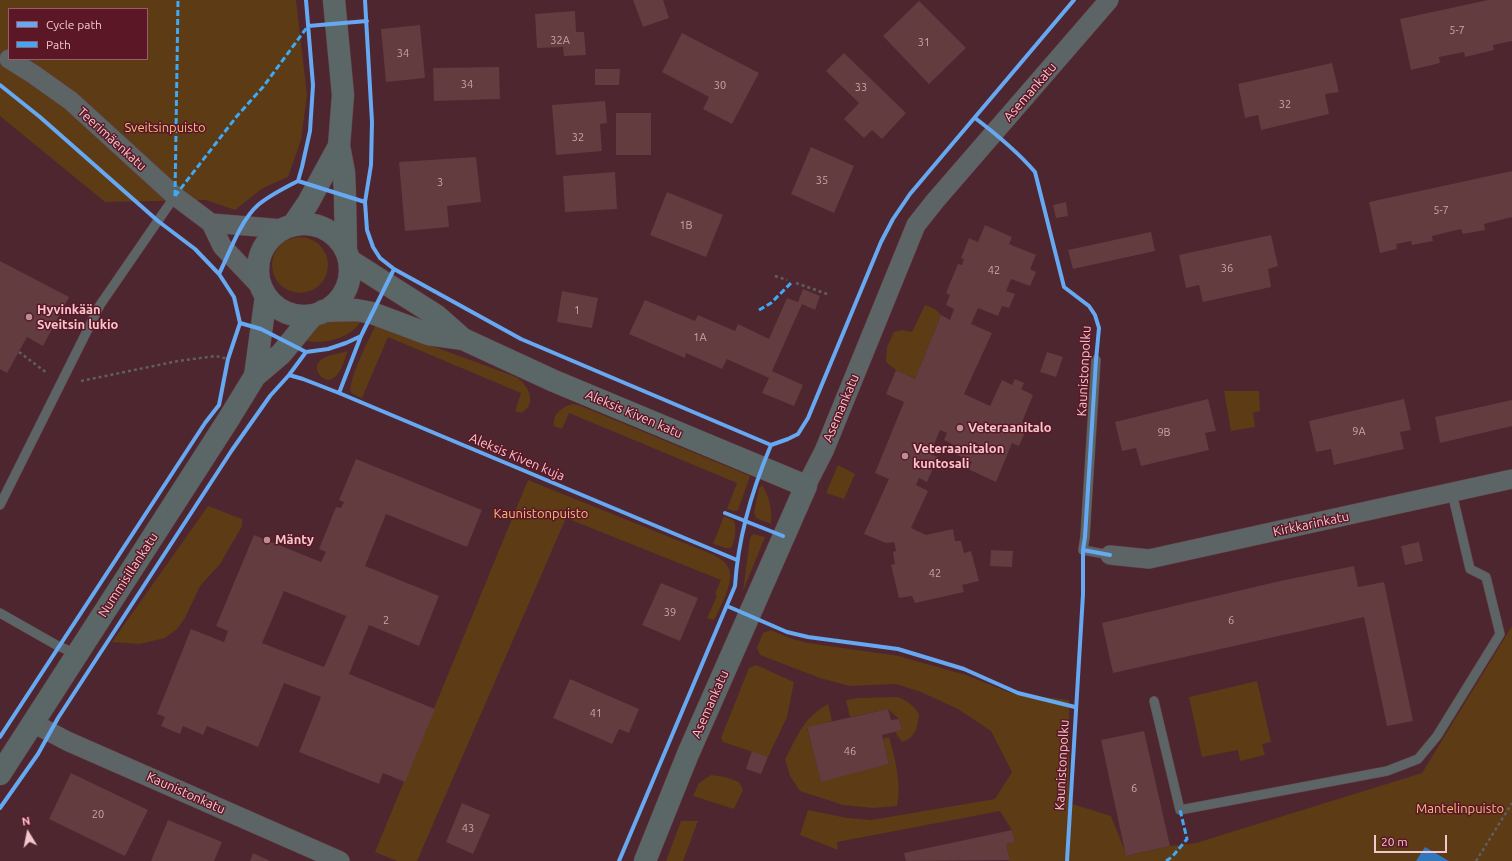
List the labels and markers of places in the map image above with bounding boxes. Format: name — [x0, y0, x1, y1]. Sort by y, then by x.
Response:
place label: Hyvinkään Sveitsin lukio — [37, 302, 118, 333]
marker: Hyvinkään Sveitsin lukio — [24, 312, 34, 322]
place label: Veteraanitalo — [968, 420, 1052, 436]
marker: Veteraanitalo — [955, 423, 965, 433]
place label: Veteraanitalon kuntosali — [913, 441, 1004, 472]
marker: Veteraanitalon kuntosali — [900, 451, 910, 461]
place label: Mänty — [275, 532, 314, 548]
marker: Mänty — [262, 535, 272, 545]

